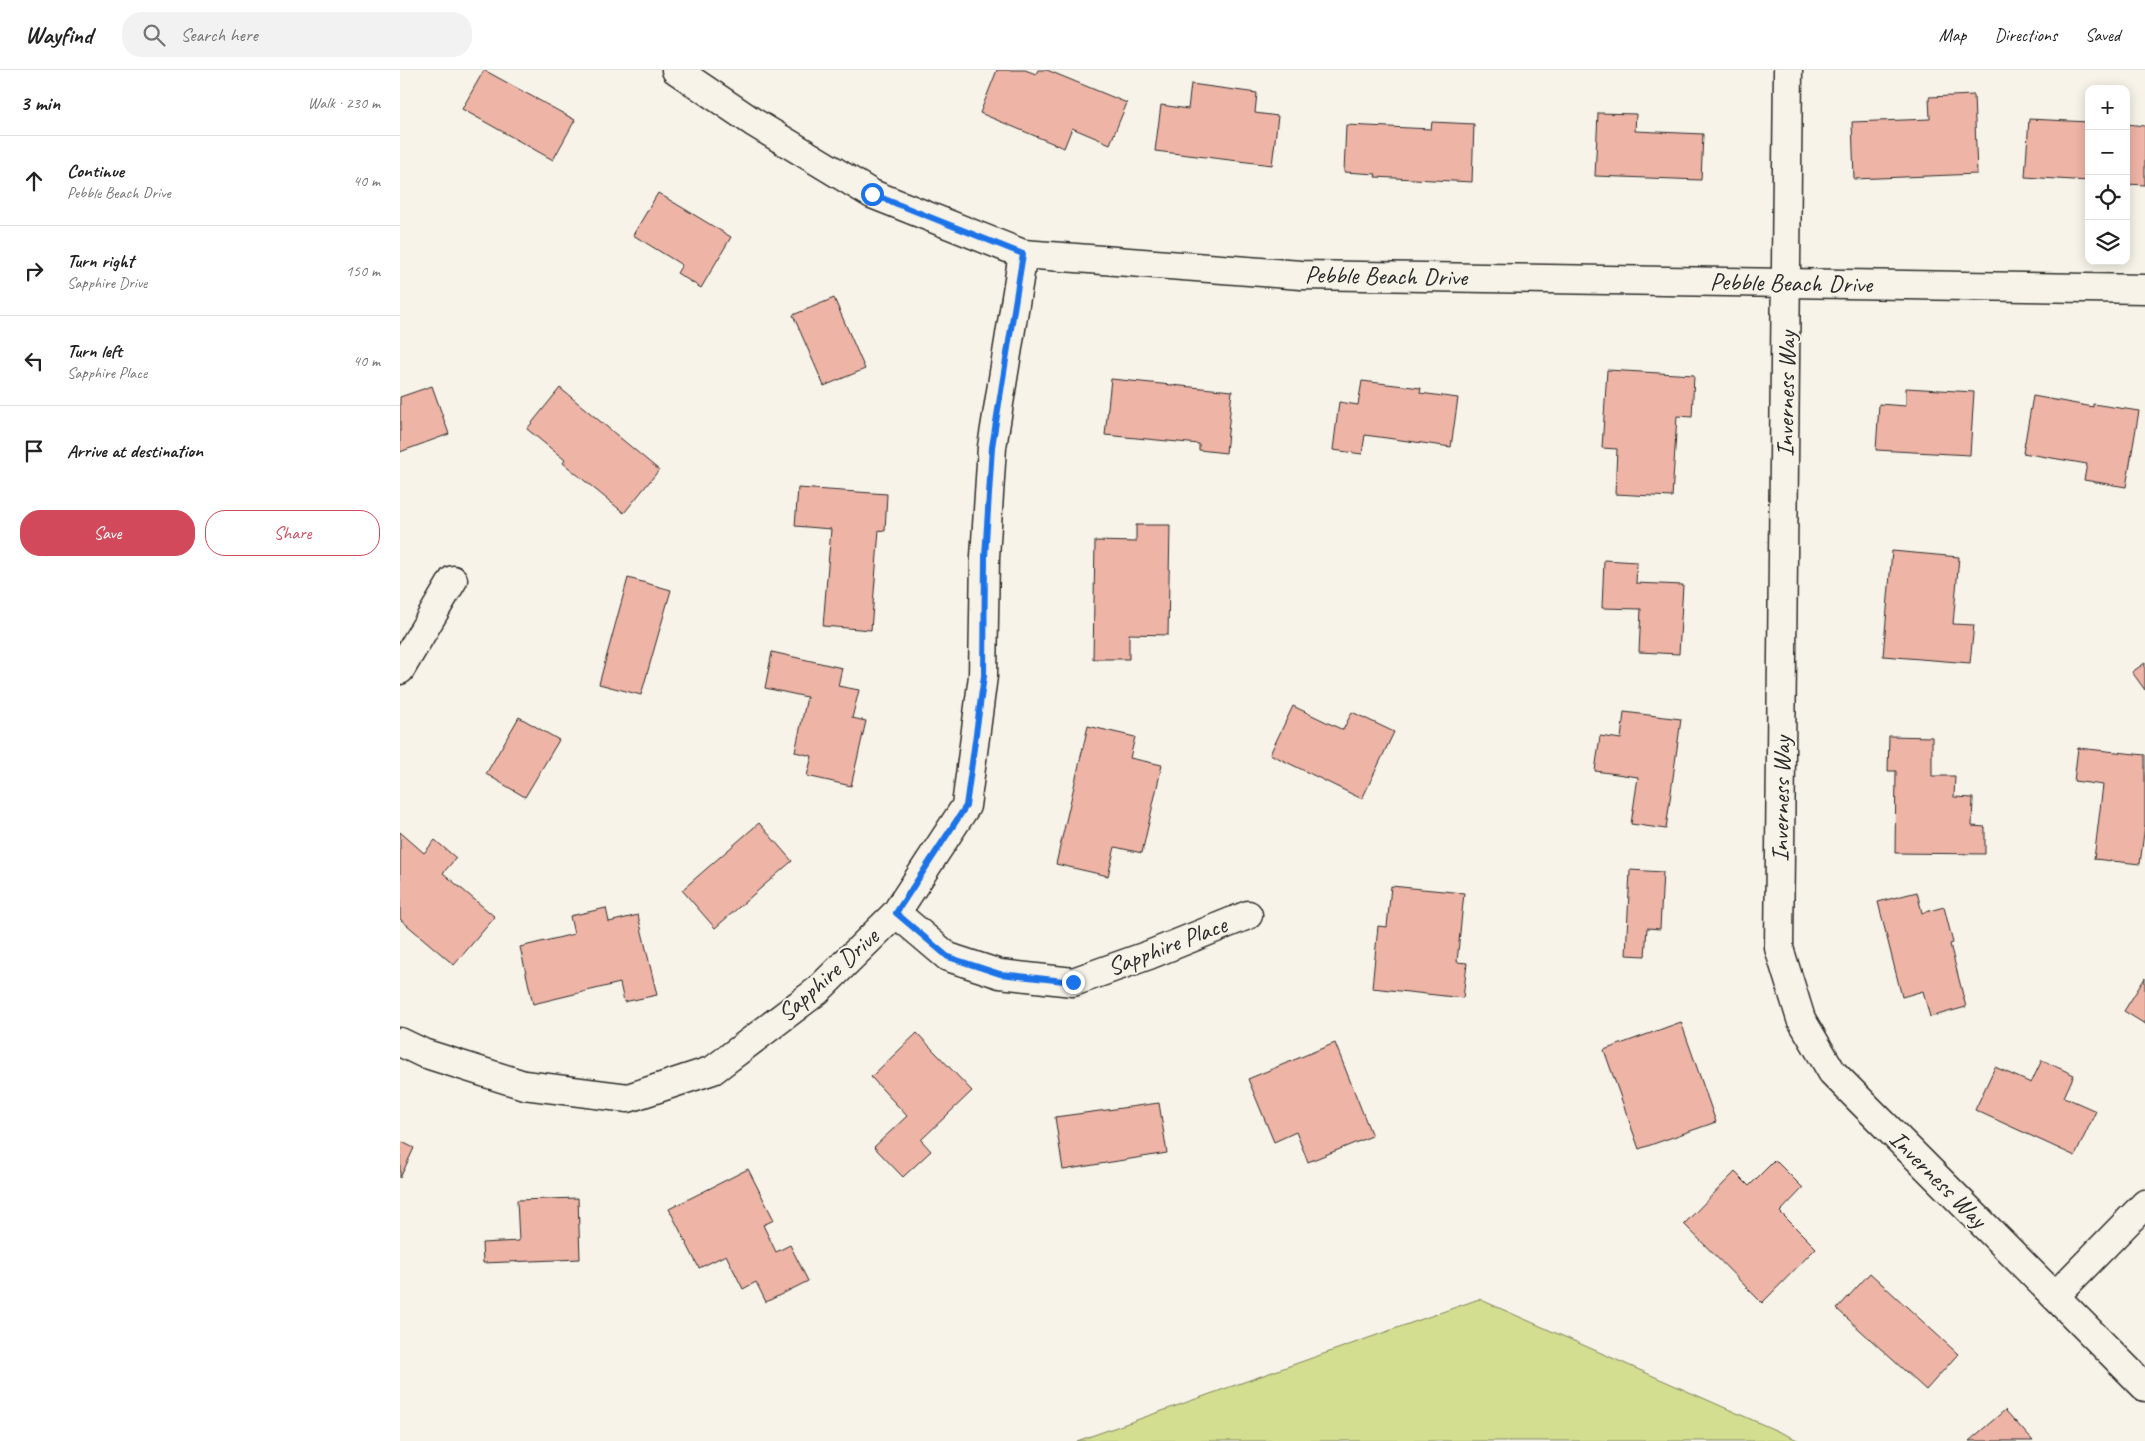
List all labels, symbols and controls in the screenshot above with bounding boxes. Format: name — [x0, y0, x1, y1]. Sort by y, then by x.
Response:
search box — [122, 12, 472, 57]
text: Wayfind — [25, 20, 92, 50]
icon: search — [140, 21, 168, 49]
text: Search here — [180, 23, 258, 47]
text: Map — [1939, 24, 1966, 46]
text: Directions — [1994, 24, 2057, 46]
text: Saved — [2085, 24, 2120, 46]
map controls — [2085, 85, 2130, 265]
button: + — [2085, 85, 2130, 130]
text: 3 min — [20, 90, 60, 116]
text: Walk · 230 m — [308, 93, 380, 113]
button: − — [2085, 130, 2130, 175]
text: Continue — [67, 159, 124, 183]
icon: ahead — [20, 167, 48, 195]
text: 40 m — [353, 171, 380, 191]
button: locate — [2085, 175, 2130, 220]
text: Pebble Beach Drive — [67, 183, 171, 203]
route start — [861, 183, 884, 206]
button: layers — [2085, 220, 2130, 265]
text: Turn right — [67, 249, 134, 273]
icon: right — [20, 257, 48, 285]
street label: Pebble Beach Drive — [1305, 259, 1469, 293]
text: 150 m — [346, 261, 380, 281]
street label: Pebble Beach Drive — [1710, 266, 1874, 300]
text: Sapphire Drive — [67, 273, 147, 293]
street label: Inverness Way — [1769, 328, 1803, 457]
text: Turn left — [67, 339, 122, 363]
icon: left — [20, 347, 48, 375]
text: 40 m — [353, 351, 380, 371]
text: Sapphire Place — [67, 363, 147, 383]
icon: arrive — [20, 437, 48, 465]
text: Arrive at destination — [67, 439, 203, 463]
button: Save — [20, 510, 195, 556]
button: Share — [205, 510, 380, 556]
street label: Inverness Way — [1764, 733, 1798, 862]
street label: Sapphire Place — [1103, 908, 1233, 983]
street label: Sapphire Drive — [771, 920, 887, 1029]
route end — [1062, 971, 1085, 994]
street label: Inverness Way — [1882, 1123, 1995, 1236]

